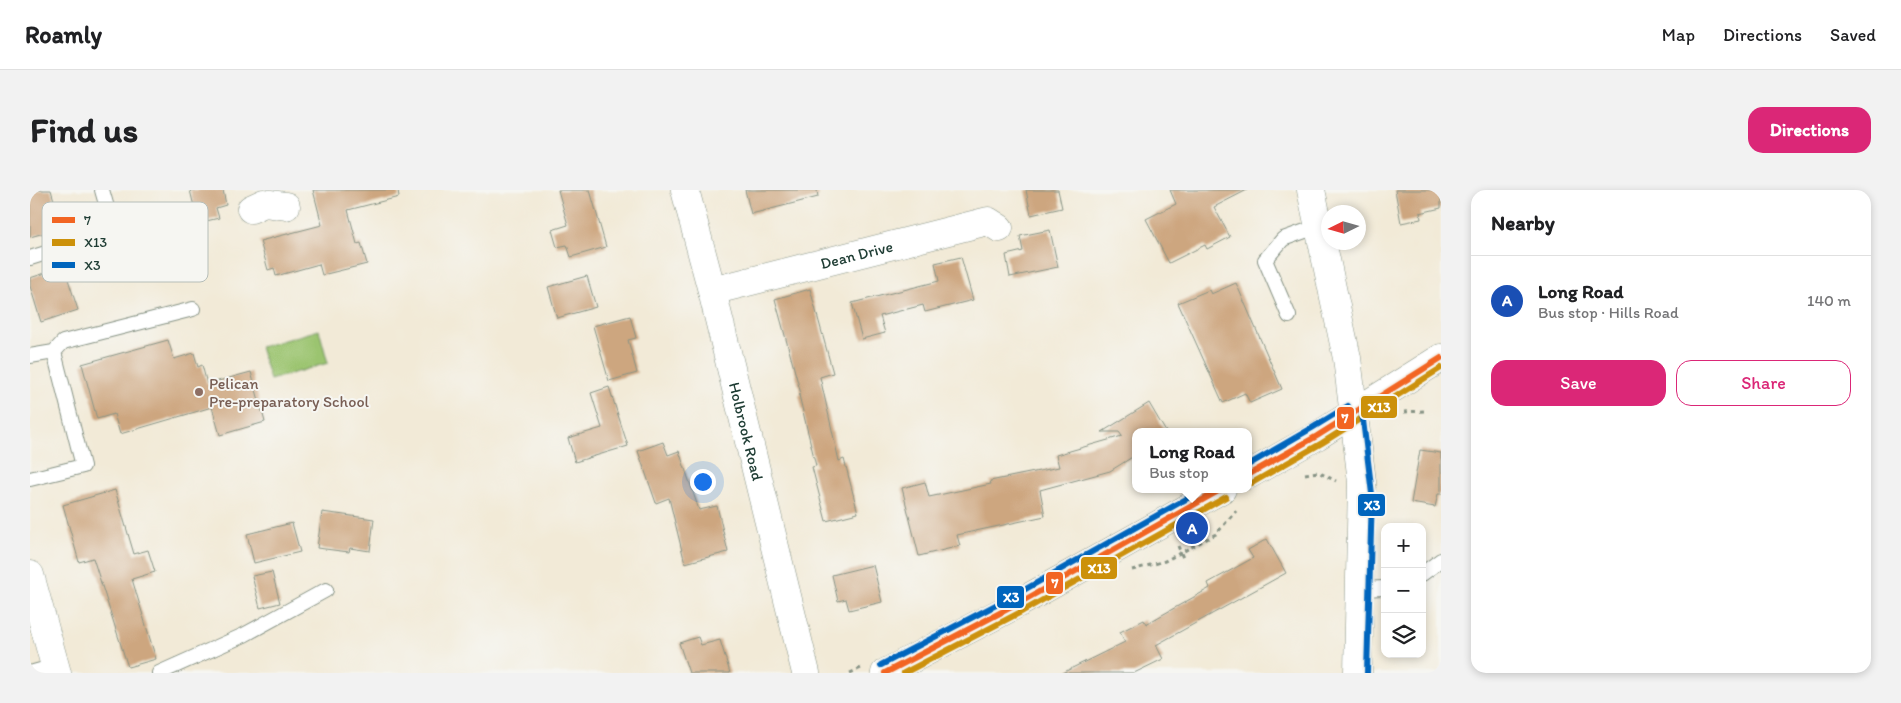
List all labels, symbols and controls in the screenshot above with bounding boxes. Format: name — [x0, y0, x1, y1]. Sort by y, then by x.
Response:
text: Roamly — [25, 20, 102, 49]
text: Map — [1662, 24, 1695, 46]
text: Directions — [1723, 24, 1802, 46]
text: Saved — [1830, 24, 1876, 46]
button: Directions — [1748, 107, 1871, 153]
text: Find us — [30, 109, 138, 151]
legend — [42, 202, 208, 282]
north arrow — [1321, 205, 1366, 250]
text: Nearby — [1491, 210, 1555, 235]
text: 7 — [84, 212, 91, 229]
text: X13 — [84, 234, 107, 251]
street label: Dean Drive — [818, 237, 895, 273]
text: X3 — [84, 257, 101, 274]
text: Long Road — [1538, 280, 1624, 303]
text: A — [1502, 291, 1512, 310]
text: 140 m — [1807, 291, 1851, 310]
text: Bus stop · Hills Road — [1538, 303, 1679, 322]
button: Save — [1491, 360, 1666, 406]
button: Share — [1676, 360, 1851, 406]
place label: Pelican Pre-preparatory School — [209, 374, 370, 411]
street label: Holbrook Road — [725, 380, 767, 483]
marker: Pelican Pre-preparatory School — [193, 386, 205, 398]
line badge: X13 — [1360, 395, 1398, 419]
text: X13 — [1367, 399, 1391, 416]
line badge: 7 — [1336, 406, 1355, 430]
text: 7 — [1341, 410, 1349, 427]
popup — [1132, 428, 1252, 493]
text: Long Road — [1149, 440, 1235, 463]
text: Bus stop — [1149, 463, 1209, 482]
your location — [690, 469, 716, 495]
line badge: X3 — [1357, 493, 1386, 517]
text: X3 — [1364, 497, 1381, 514]
pin: A — [1176, 509, 1208, 547]
map controls — [1381, 523, 1426, 658]
button: + — [1381, 523, 1426, 568]
line badge: X13 — [1080, 556, 1118, 580]
text: X13 — [1087, 560, 1111, 577]
button: − — [1381, 568, 1426, 613]
line badge: 7 — [1045, 571, 1064, 595]
text: 7 — [1051, 575, 1059, 592]
line badge: X3 — [996, 585, 1025, 609]
text: X3 — [1003, 589, 1020, 606]
button: layers — [1381, 613, 1426, 658]

